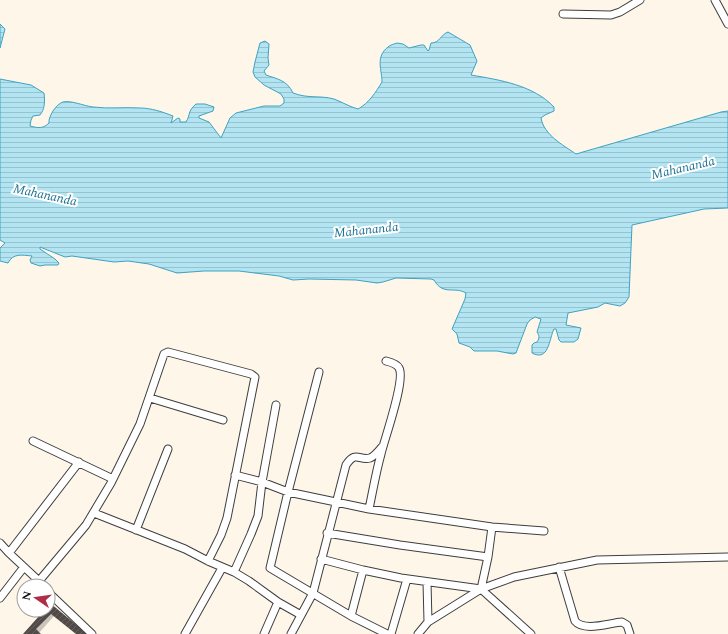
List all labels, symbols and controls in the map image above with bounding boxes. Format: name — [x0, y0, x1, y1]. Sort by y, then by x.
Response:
water label: Mahananda — [649, 151, 717, 185]
water label: Mahananda — [11, 178, 79, 212]
water label: Mahananda — [333, 217, 400, 243]
north arrow — [16, 578, 56, 618]
text: N — [17, 590, 36, 602]

